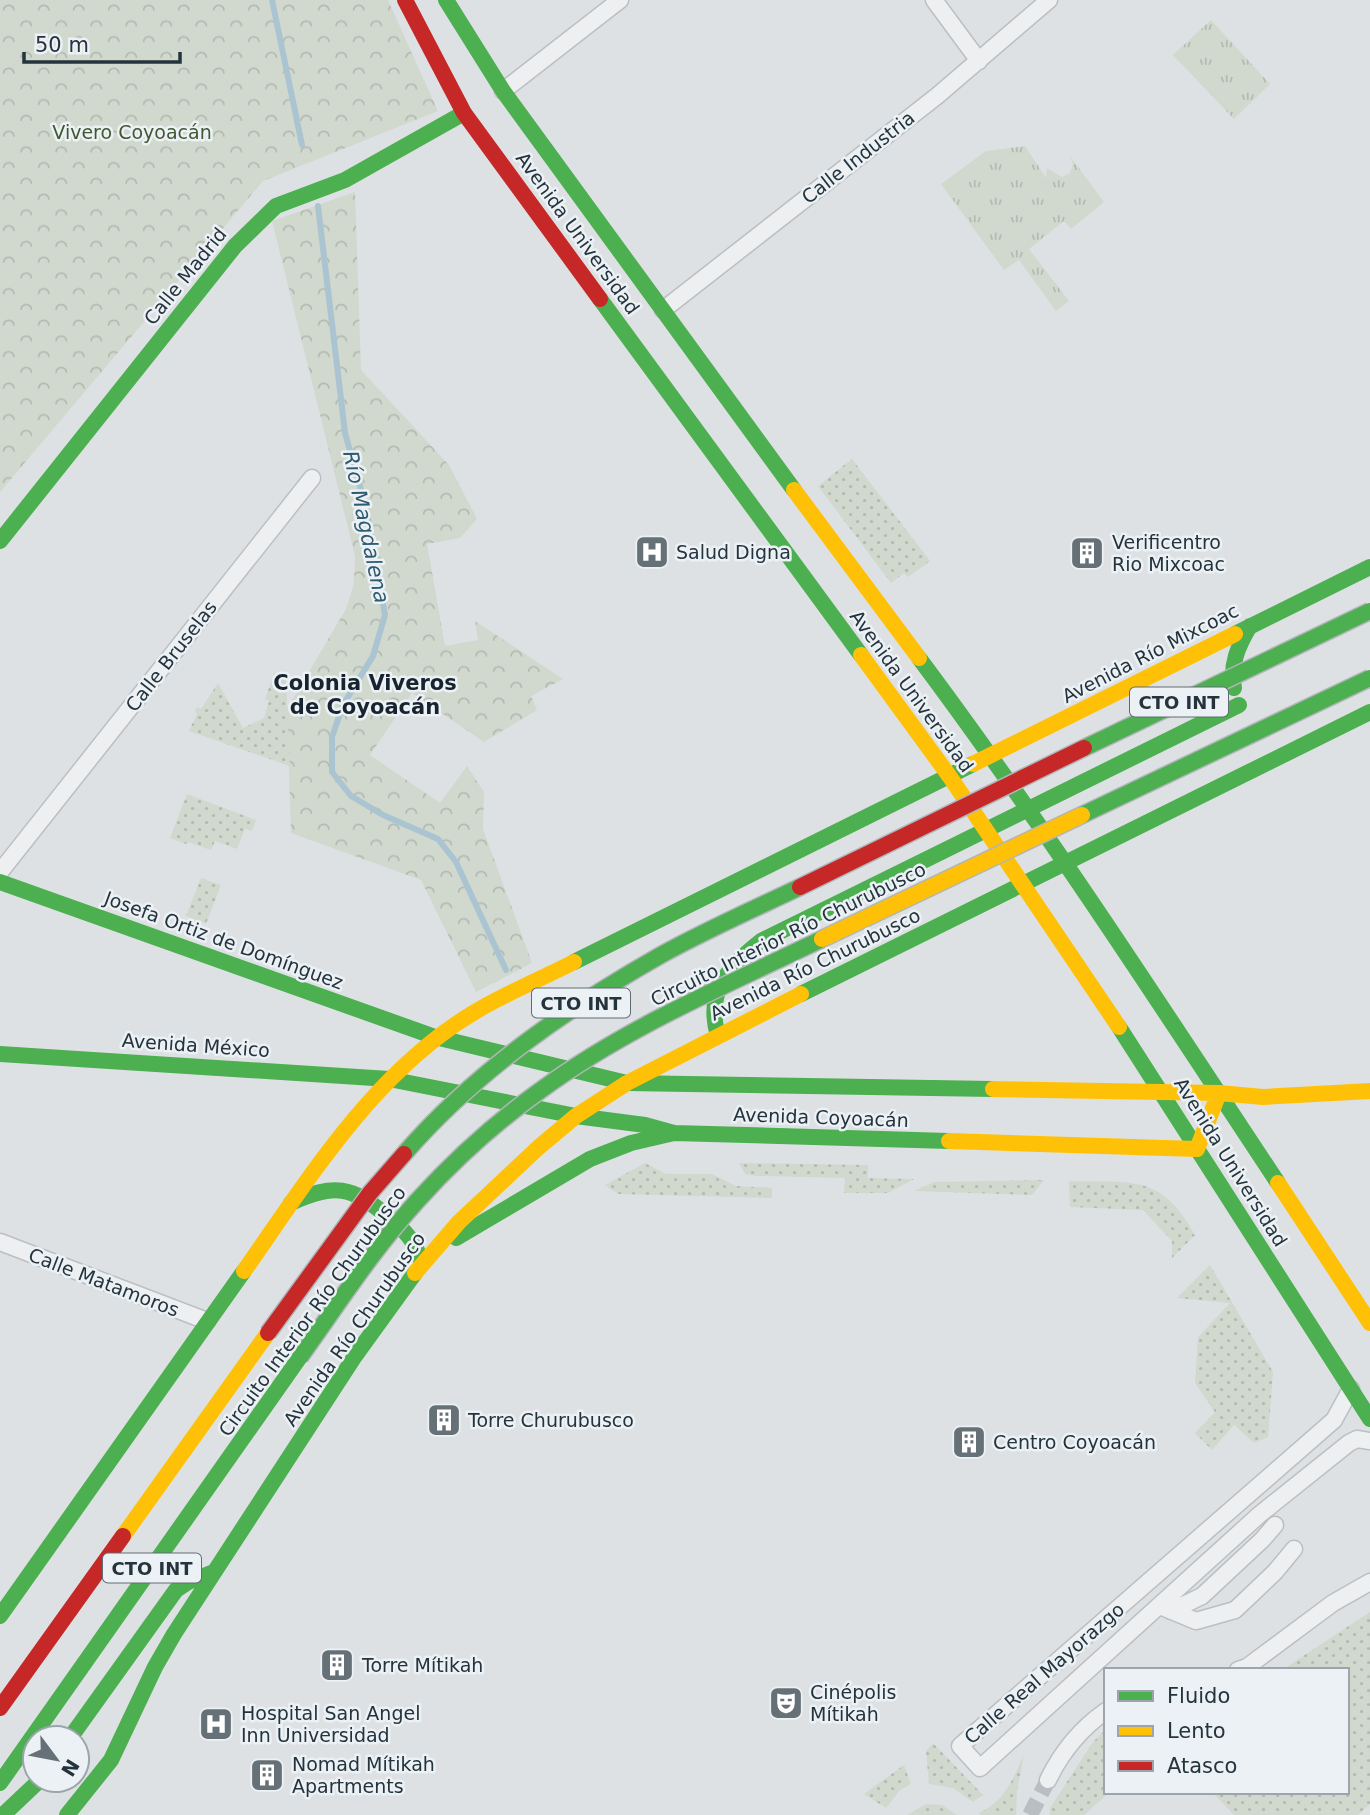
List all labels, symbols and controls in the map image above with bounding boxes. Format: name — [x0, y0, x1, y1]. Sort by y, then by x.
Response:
scale bar — [24, 21, 180, 65]
text: 50 m — [35, 33, 89, 57]
street label: Calle Industria — [797, 106, 919, 208]
park label: Vivero Coyoacán — [52, 121, 212, 143]
street label: Avenida Universidad — [512, 148, 644, 318]
street label: Calle Madrid — [139, 223, 231, 329]
water label: Río Magdalena — [338, 448, 394, 606]
place label: Verificentro Rio Mixcoac — [1112, 531, 1225, 575]
hospital icon: Salud Digna — [633, 533, 671, 571]
building icon: Verificentro Rio Mixcoac — [1068, 534, 1106, 572]
place label: Salud Digna — [676, 541, 791, 563]
street label: Calle Bruselas — [121, 596, 221, 716]
street label: Avenida Río Mixcoac — [1058, 599, 1242, 707]
street label: Avenida Universidad — [846, 606, 978, 776]
district label: Colonia Viveros de Coyoacán — [273, 671, 457, 719]
road number: CTO INT — [1130, 688, 1228, 716]
street label: Circuito Interior Río Churubusco — [647, 858, 929, 1010]
street label: Josefa Ortiz de Domínguez — [101, 886, 346, 993]
street label: Avenida Río Churubusco — [706, 903, 924, 1025]
road number: CTO INT — [532, 988, 630, 1018]
street label: Avenida México — [121, 1029, 271, 1061]
street label: Avenida Universidad — [1170, 1074, 1292, 1250]
street label: Avenida Coyoacán — [733, 1103, 909, 1131]
street label: Circuito Interior Río Churubusco — [214, 1182, 410, 1440]
street label: Avenida Río Churubusco — [279, 1228, 429, 1430]
street label: Calle Matamoros — [26, 1243, 182, 1321]
building icon: Torre Churubusco — [425, 1401, 463, 1439]
place label: Torre Churubusco — [467, 1409, 634, 1431]
building icon: Centro Coyoacán — [950, 1423, 988, 1461]
place label: Centro Coyoacán — [993, 1431, 1156, 1453]
road number: CTO INT — [103, 1554, 201, 1582]
street label: Calle Real Mayorazgo — [960, 1598, 1128, 1748]
building icon: Torre Mítikah — [318, 1646, 356, 1684]
place label: Torre Mítikah — [361, 1654, 483, 1676]
legend — [1104, 1668, 1349, 1794]
place label: Cinépolis Mítikah — [810, 1681, 896, 1725]
theatre icon: Cinépolis Mítikah — [767, 1684, 805, 1722]
text: Fluido — [1167, 1684, 1230, 1708]
place label: Hospital San Angel Inn Universidad — [241, 1702, 420, 1746]
hospital icon: Hospital San Angel Inn Universidad — [197, 1705, 235, 1743]
text: Lento — [1167, 1719, 1226, 1743]
north arrow — [21, 1724, 91, 1794]
place label: Nomad Mítikah Apartments — [292, 1753, 435, 1797]
text: Atasco — [1167, 1754, 1237, 1778]
text: N — [57, 1755, 84, 1781]
building icon: Nomad Mítikah Apartments — [248, 1756, 286, 1794]

